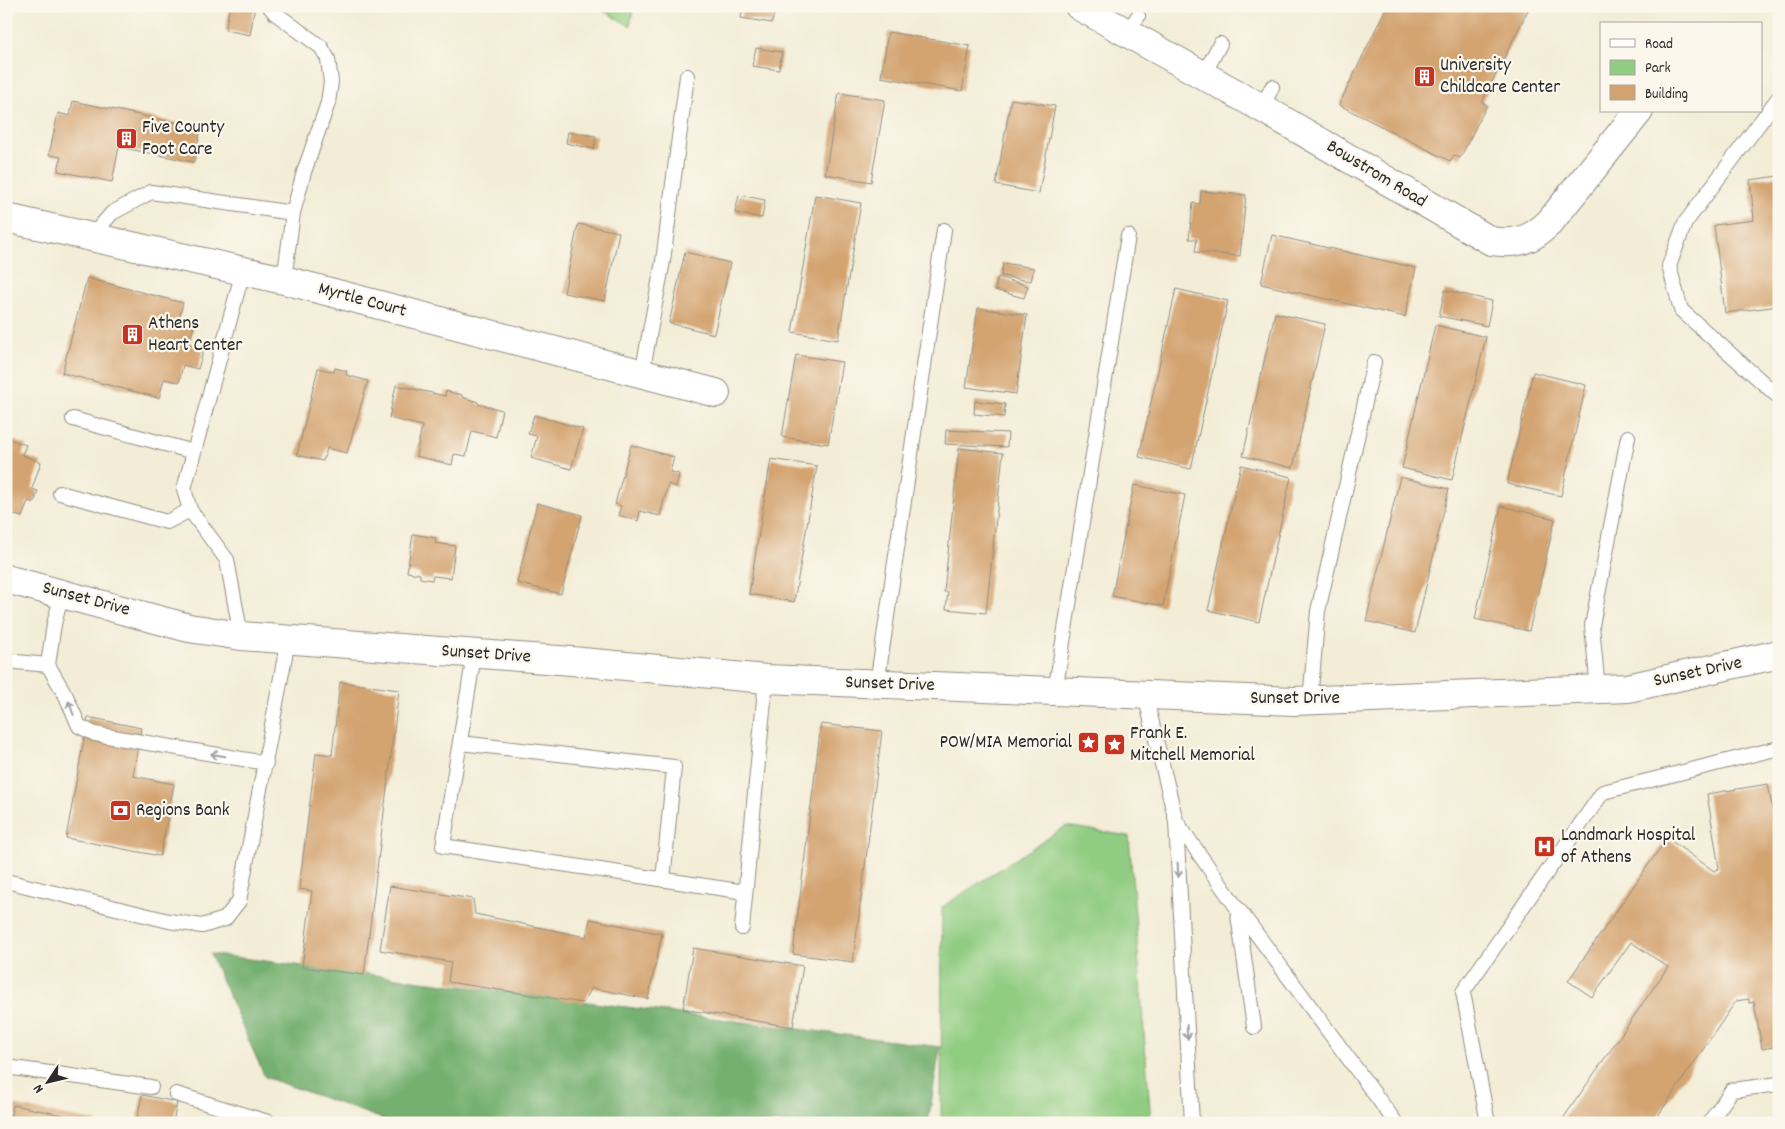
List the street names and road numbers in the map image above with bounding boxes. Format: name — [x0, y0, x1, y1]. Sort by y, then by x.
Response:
street label: Bowstrom Road — [1321, 134, 1431, 216]
street label: Myrtle Court — [315, 276, 409, 326]
street label: Sunset Drive — [39, 575, 133, 625]
street label: Sunset Drive — [440, 638, 532, 672]
street label: Sunset Drive — [1651, 650, 1745, 696]
street label: Sunset Drive — [845, 670, 935, 700]
street label: Sunset Drive — [1250, 686, 1340, 713]

